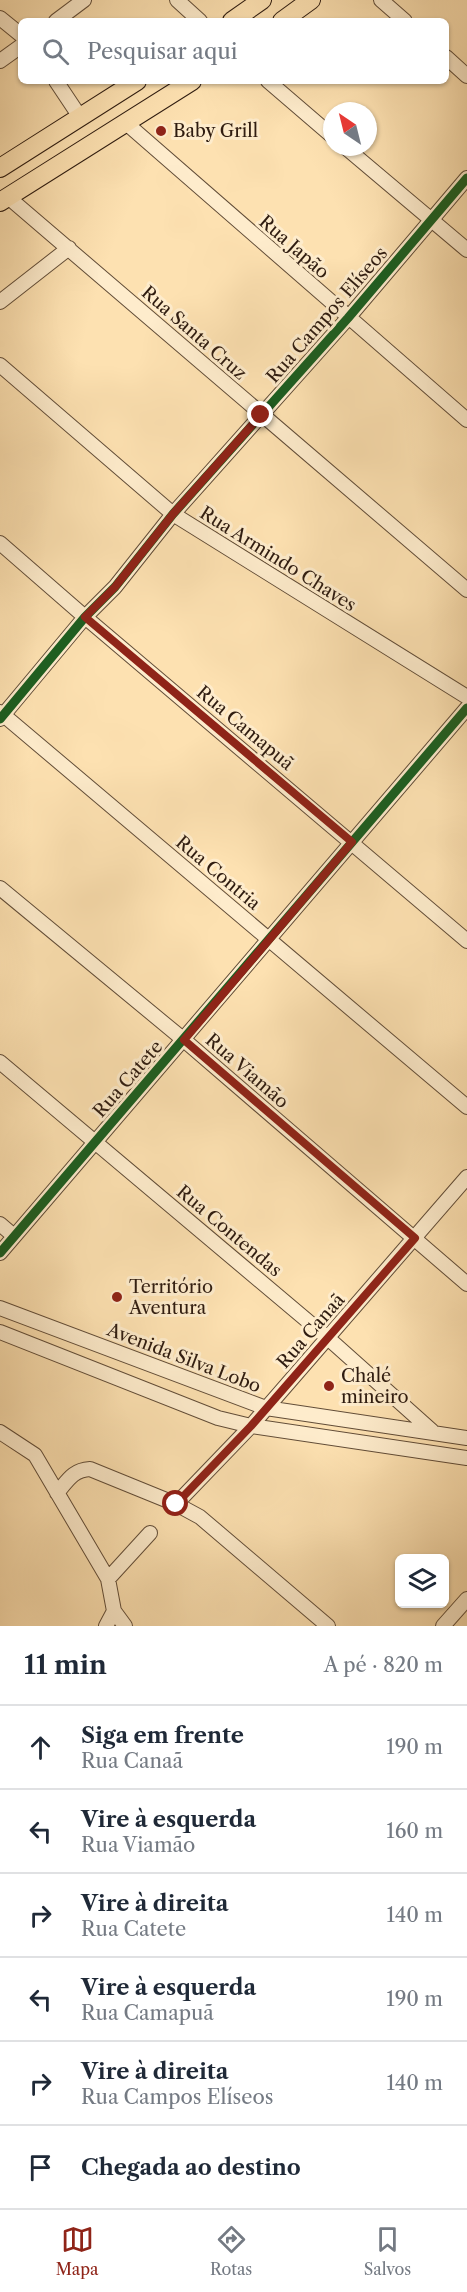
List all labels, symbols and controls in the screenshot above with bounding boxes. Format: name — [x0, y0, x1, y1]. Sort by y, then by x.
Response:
search box — [18, 18, 449, 84]
icon: search — [39, 35, 72, 68]
text: Pesquisar aqui — [87, 38, 237, 65]
north arrow — [323, 102, 377, 156]
place label: Baby Grill — [173, 120, 258, 142]
marker: Baby Grill — [154, 124, 168, 138]
street label: Rua Japão — [254, 211, 334, 283]
street label: Rua Campos Elíseos — [262, 242, 392, 388]
street label: Rua Santa Cruz — [137, 281, 251, 385]
route end — [247, 401, 273, 427]
street label: Rua Armindo Chaves — [196, 502, 360, 616]
street label: Rua Camapuã — [192, 681, 298, 775]
street label: Rua Contria — [171, 831, 265, 915]
street label: Rua Viamão — [201, 1029, 293, 1113]
street label: Rua Catete — [89, 1036, 167, 1122]
street label: Rua Contendas — [172, 1181, 286, 1281]
place label: Território Aventura — [128, 1276, 213, 1319]
street label: Rua Canaã — [273, 1289, 350, 1373]
marker: Território Aventura — [110, 1290, 124, 1304]
street label: Avenida Silva Lobo — [103, 1318, 264, 1397]
place label: Chalé mineiro — [341, 1365, 408, 1408]
marker: Chalé mineiro — [322, 1379, 336, 1393]
route start — [162, 1490, 188, 1516]
map controls — [395, 1554, 449, 1608]
button: layers — [395, 1554, 449, 1608]
text: 11 min — [24, 1649, 107, 1681]
text: A pé · 820 m — [324, 1653, 443, 1677]
text: Siga em frente — [81, 1722, 244, 1749]
icon: ahead — [24, 1731, 57, 1764]
text: 190 m — [386, 1735, 443, 1759]
text: Rua Canaã — [81, 1749, 183, 1773]
text: Vire à esquerda — [81, 1806, 256, 1833]
icon: left — [24, 1815, 57, 1848]
text: 160 m — [386, 1819, 443, 1843]
text: Rua Viamão — [81, 1833, 195, 1857]
text: Vire à direita — [81, 1890, 228, 1917]
icon: right — [24, 1899, 57, 1932]
text: 140 m — [386, 1903, 443, 1927]
text: Rua Catete — [81, 1917, 186, 1941]
text: Vire à esquerda — [81, 1974, 256, 2001]
icon: left — [24, 1983, 57, 2016]
text: 190 m — [386, 1987, 443, 2011]
text: Rua Camapuã — [81, 2001, 214, 2025]
text: Vire à direita — [81, 2058, 228, 2085]
icon: right — [24, 2067, 57, 2100]
text: 140 m — [386, 2071, 443, 2095]
text: Rua Campos Elíseos — [81, 2085, 274, 2109]
icon: arrive — [24, 2151, 57, 2184]
text: Chegada ao destino — [81, 2154, 301, 2181]
tab: Mapa — [56, 2223, 98, 2279]
tab: Rotas — [210, 2223, 252, 2279]
tab: Salvos — [364, 2223, 411, 2279]

